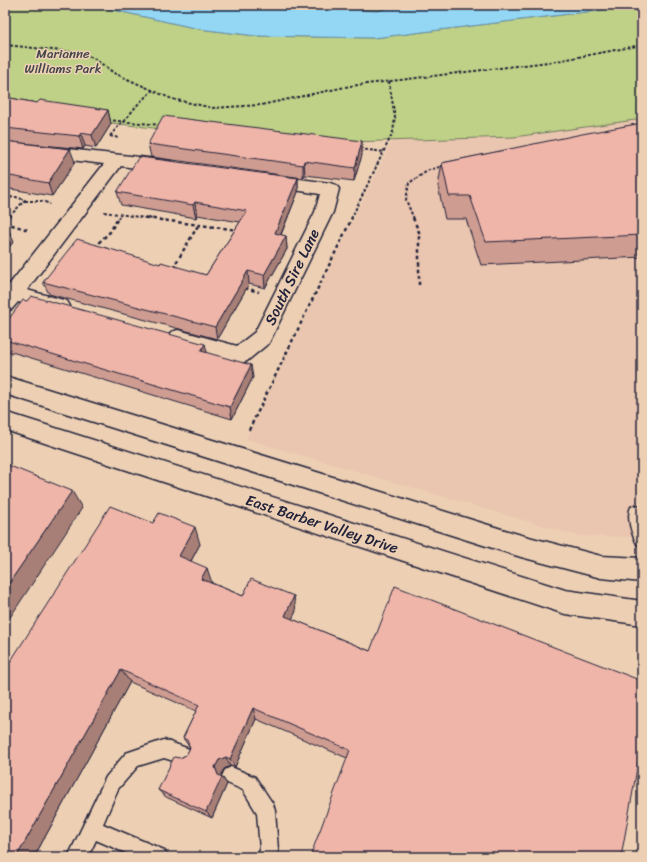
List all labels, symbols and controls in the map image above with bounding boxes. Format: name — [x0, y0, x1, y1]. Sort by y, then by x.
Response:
park label: Marianne Williams Park — [24, 42, 102, 80]
street label: South Sire Lane — [257, 224, 327, 330]
street label: East Barber Valley Drive — [242, 487, 402, 561]

